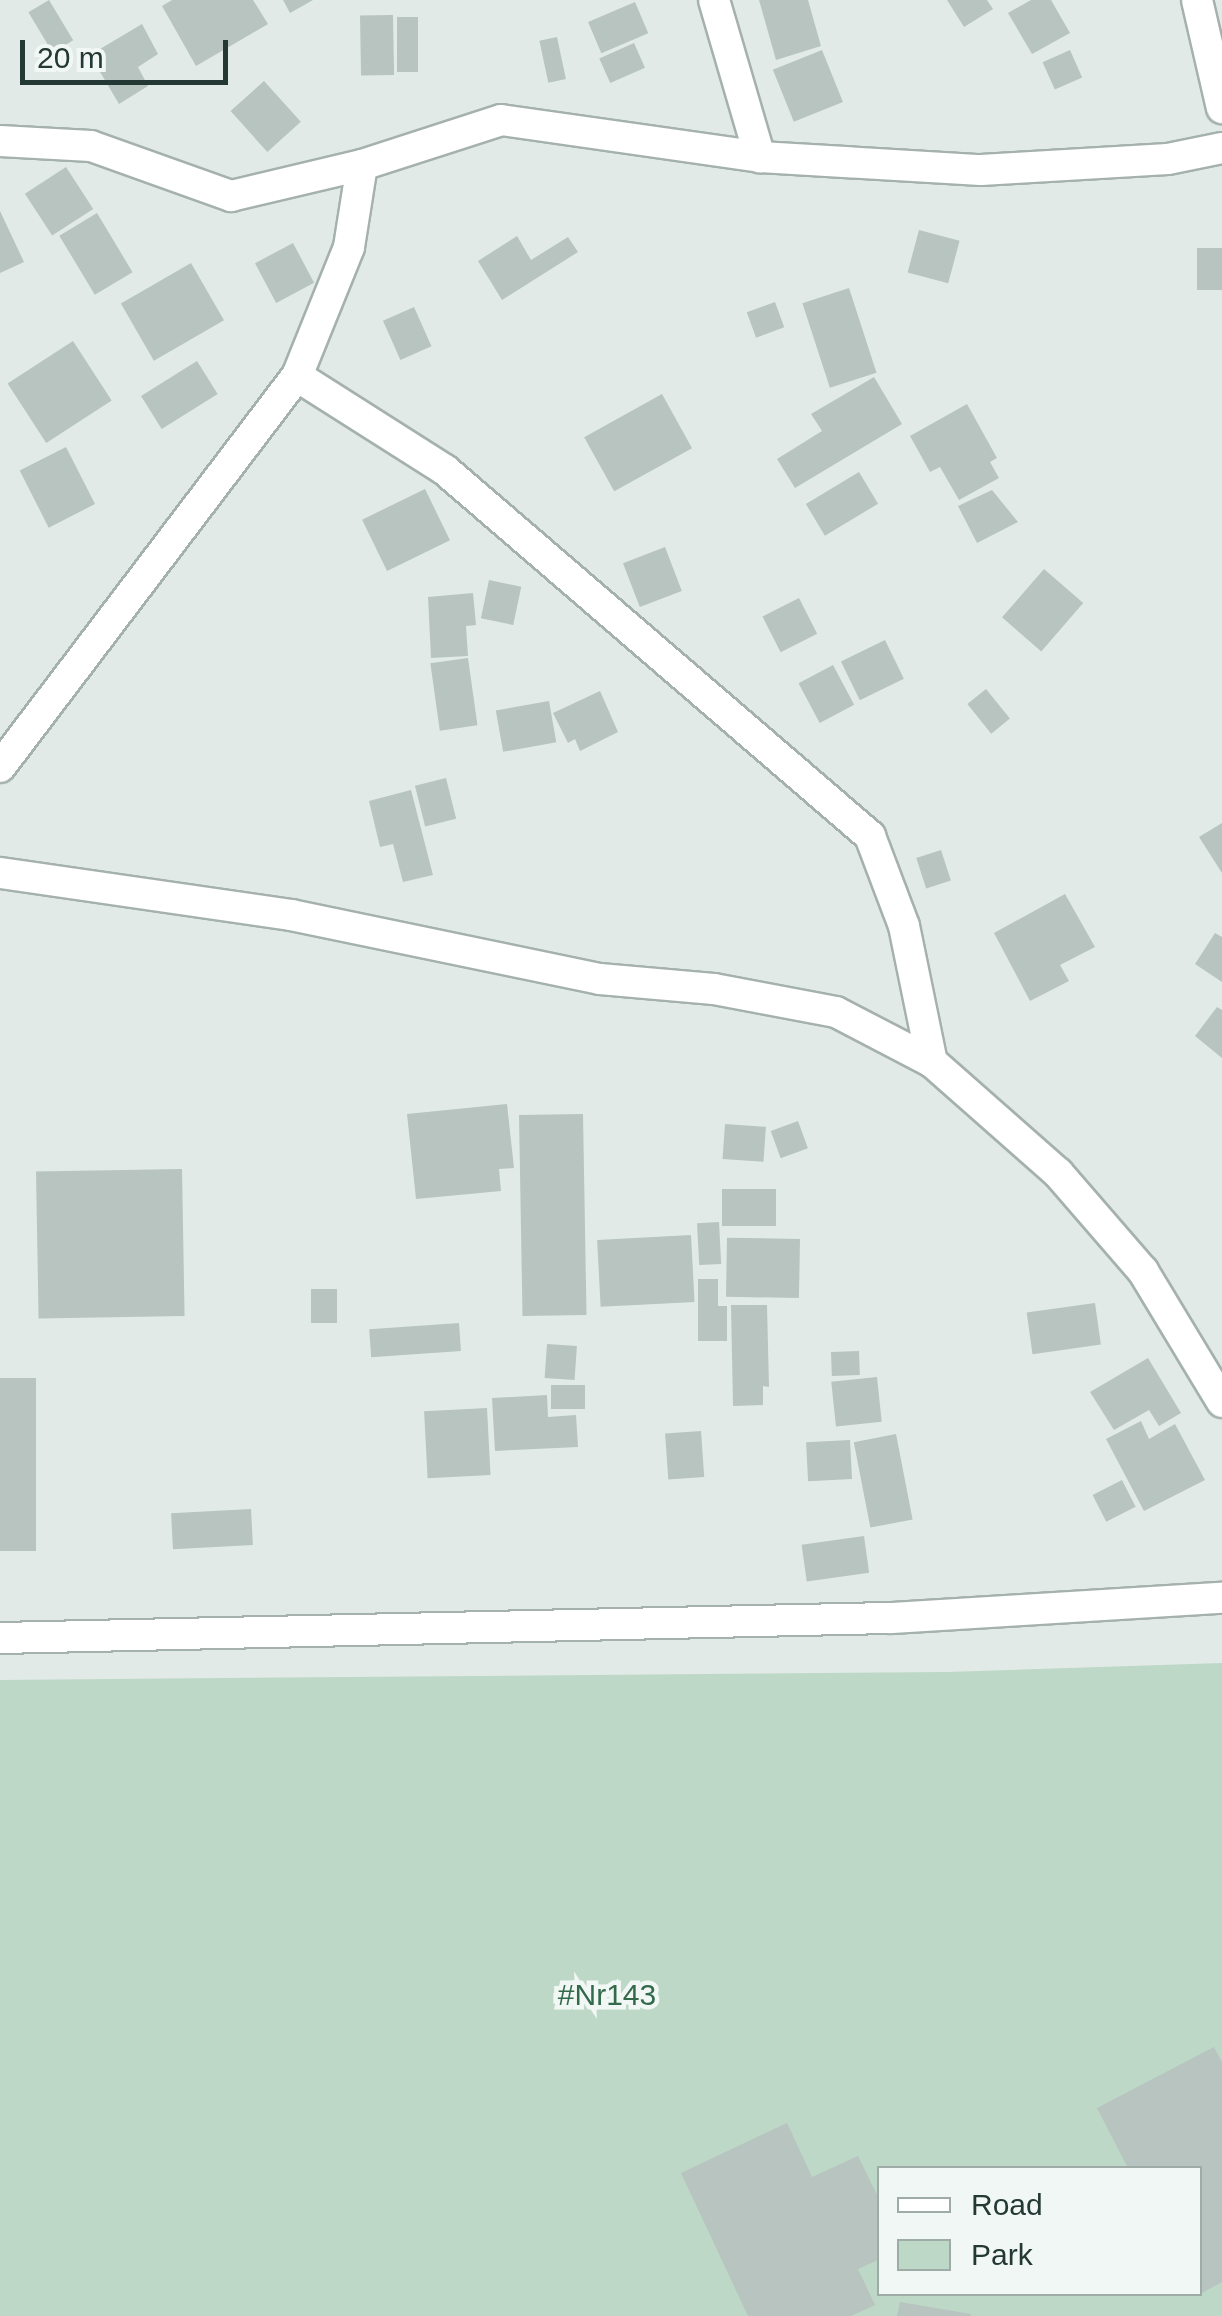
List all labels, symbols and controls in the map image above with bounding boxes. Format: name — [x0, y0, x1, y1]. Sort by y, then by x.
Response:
scale bar — [25, 20, 232, 82]
text: 20 m — [37, 41, 104, 74]
park label: #Nr143 — [558, 1977, 656, 2013]
legend — [877, 2166, 1202, 2296]
text: Road — [971, 2188, 1043, 2221]
text: Park — [971, 2238, 1033, 2271]

